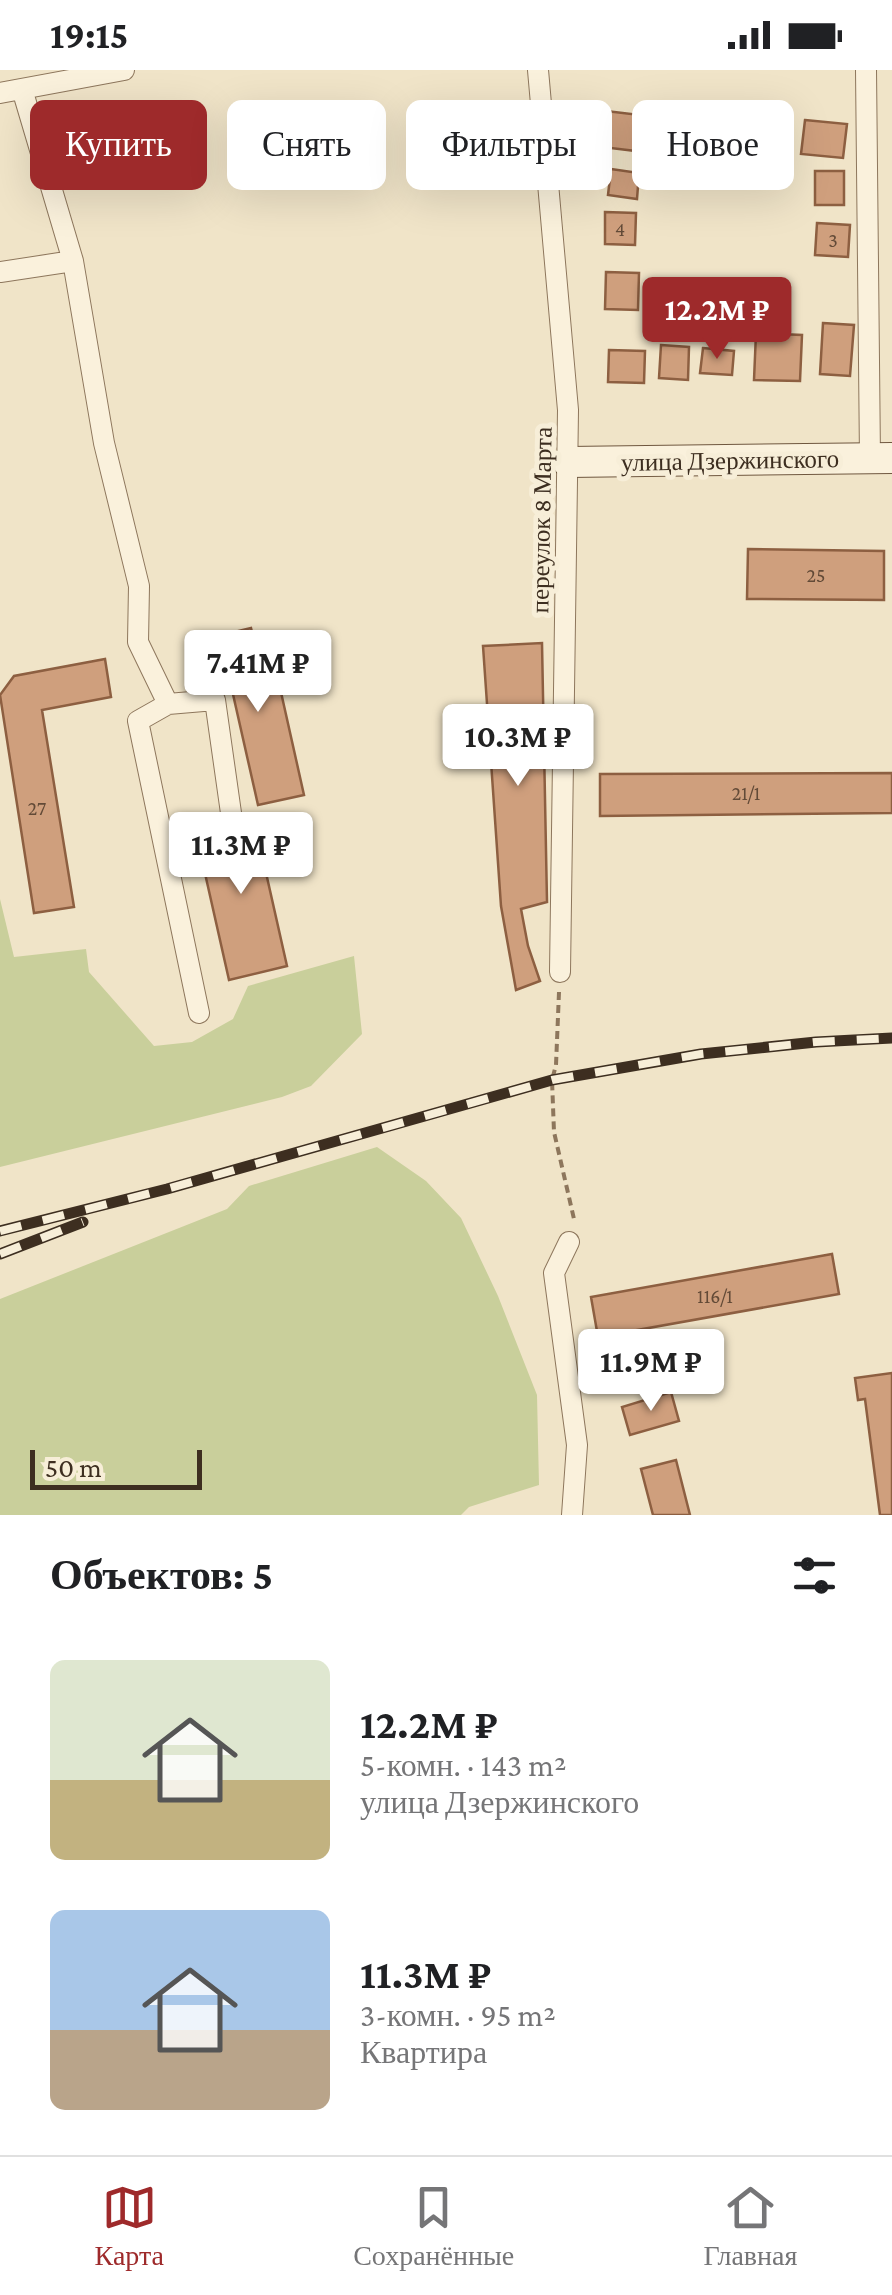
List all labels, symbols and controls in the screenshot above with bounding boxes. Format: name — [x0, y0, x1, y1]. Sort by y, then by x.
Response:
text: 19:15 — [50, 14, 128, 56]
chip: Купить — [30, 100, 207, 190]
chip: Снять — [227, 100, 386, 190]
chip: Фильтры — [406, 100, 612, 190]
chip: Новое — [632, 100, 794, 190]
house number: 4 — [615, 218, 625, 240]
house number: 3 — [828, 229, 838, 251]
pin: 12.2M ₽ — [625, 277, 809, 362]
text: 12.2M ₽ — [664, 291, 770, 327]
street label: переулок 8 Марта — [526, 426, 557, 614]
street label: улица Дзержинского — [621, 445, 839, 476]
house number: 25 — [807, 564, 825, 586]
pin: 7.41M ₽ — [166, 630, 350, 715]
text: 7.41M ₽ — [206, 644, 310, 680]
pin: 10.3M ₽ — [426, 704, 610, 789]
text: 10.3M ₽ — [465, 718, 571, 754]
house number: 21/1 — [732, 782, 760, 804]
house number: 27 — [28, 797, 46, 819]
pin: 11.3M ₽ — [149, 812, 333, 897]
text: 11.3M ₽ — [191, 826, 291, 862]
house number: 116/1 — [697, 1285, 733, 1307]
pin: 11.9M ₽ — [559, 1329, 743, 1414]
text: 11.9M ₽ — [600, 1343, 702, 1379]
scale bar — [30, 1445, 202, 1490]
text: 50 m — [45, 1452, 102, 1483]
icon: filters — [787, 1548, 842, 1603]
text: Объектов: 5 — [50, 1551, 273, 1598]
icon: home — [130, 1700, 250, 1820]
text: 12.2M ₽ — [360, 1700, 498, 1747]
text: 5-комн. · 143 m² — [360, 1747, 567, 1783]
text: улица Дзержинского — [360, 1784, 639, 1820]
icon: home — [130, 1950, 250, 2070]
text: 11.3M ₽ — [360, 1950, 492, 1997]
text: 3-комн. · 95 m² — [360, 1997, 556, 2033]
text: Квартира — [360, 2034, 487, 2070]
tab: Карта — [95, 2180, 164, 2272]
tab: Сохранённые — [353, 2180, 514, 2272]
tab: Главная — [703, 2180, 797, 2272]

